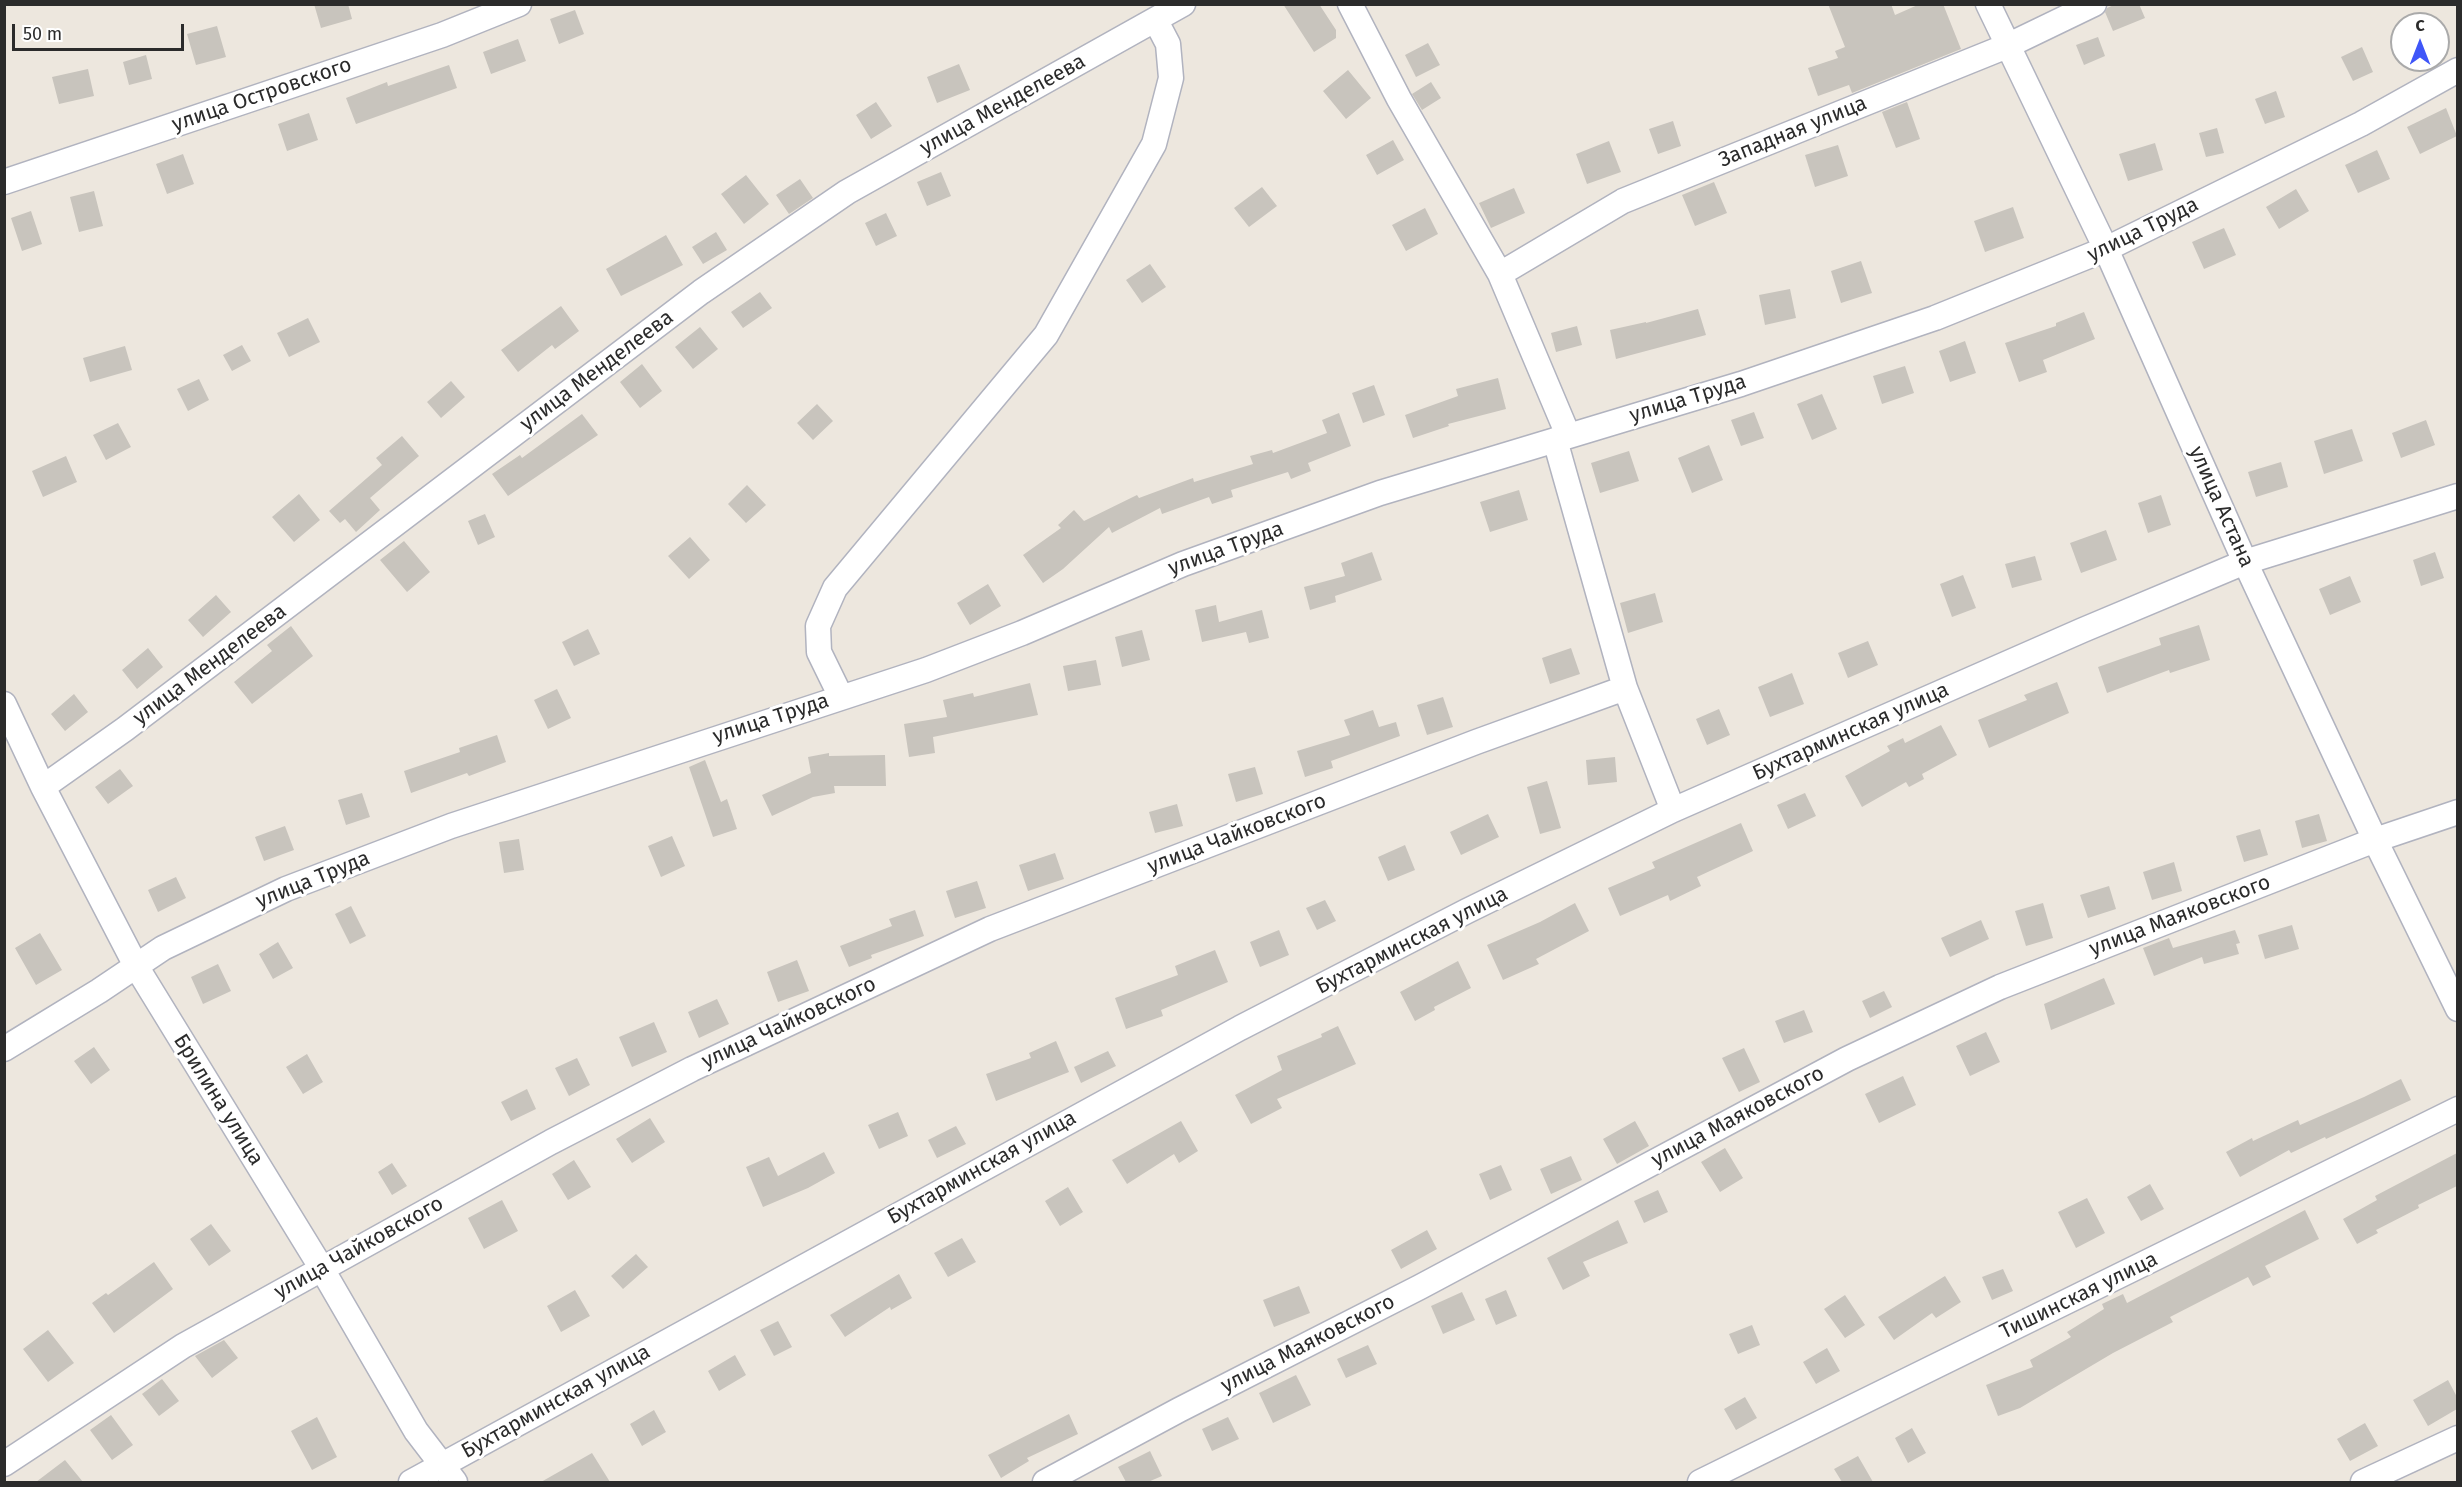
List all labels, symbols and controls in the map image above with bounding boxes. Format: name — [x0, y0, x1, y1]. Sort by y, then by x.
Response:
scale bar — [15, 12, 188, 50]
north arrow — [2390, 12, 2450, 72]
text: С — [2415, 16, 2425, 35]
text: 50 m — [23, 23, 62, 45]
street label: улица Менделеева — [916, 49, 1090, 161]
street label: улица Островского — [169, 52, 355, 138]
street label: Западная улица — [1715, 91, 1871, 173]
street label: улица Труда — [2083, 192, 2203, 268]
street label: улица Менделеева — [515, 305, 679, 437]
street label: улица Труда — [1627, 369, 1749, 429]
street label: улица Астана — [2183, 442, 2259, 572]
street label: улица Труда — [1165, 517, 1287, 581]
street label: улица Менделеева — [128, 599, 292, 731]
street label: Бухтарминская улица — [1749, 677, 1953, 787]
street label: улица Труда — [710, 688, 832, 750]
street label: улица Чайковского — [1144, 788, 1330, 880]
street label: улица Труда — [252, 846, 374, 914]
street label: улица Маяковского — [2086, 870, 2274, 962]
street label: Бухтарминская улица — [1312, 882, 1512, 1000]
street label: улица Чайковского — [698, 972, 880, 1074]
street label: Брилина улица — [168, 1030, 268, 1170]
street label: улица Маяковского — [1647, 1061, 1829, 1173]
street label: Бухтарминская улица — [883, 1106, 1081, 1230]
street label: улица Чайковского — [270, 1191, 448, 1305]
street label: Тишинская улица — [1996, 1247, 2162, 1345]
street label: улица Маяковского — [1217, 1289, 1399, 1399]
street label: Бухтарминская улица — [457, 1340, 655, 1464]

